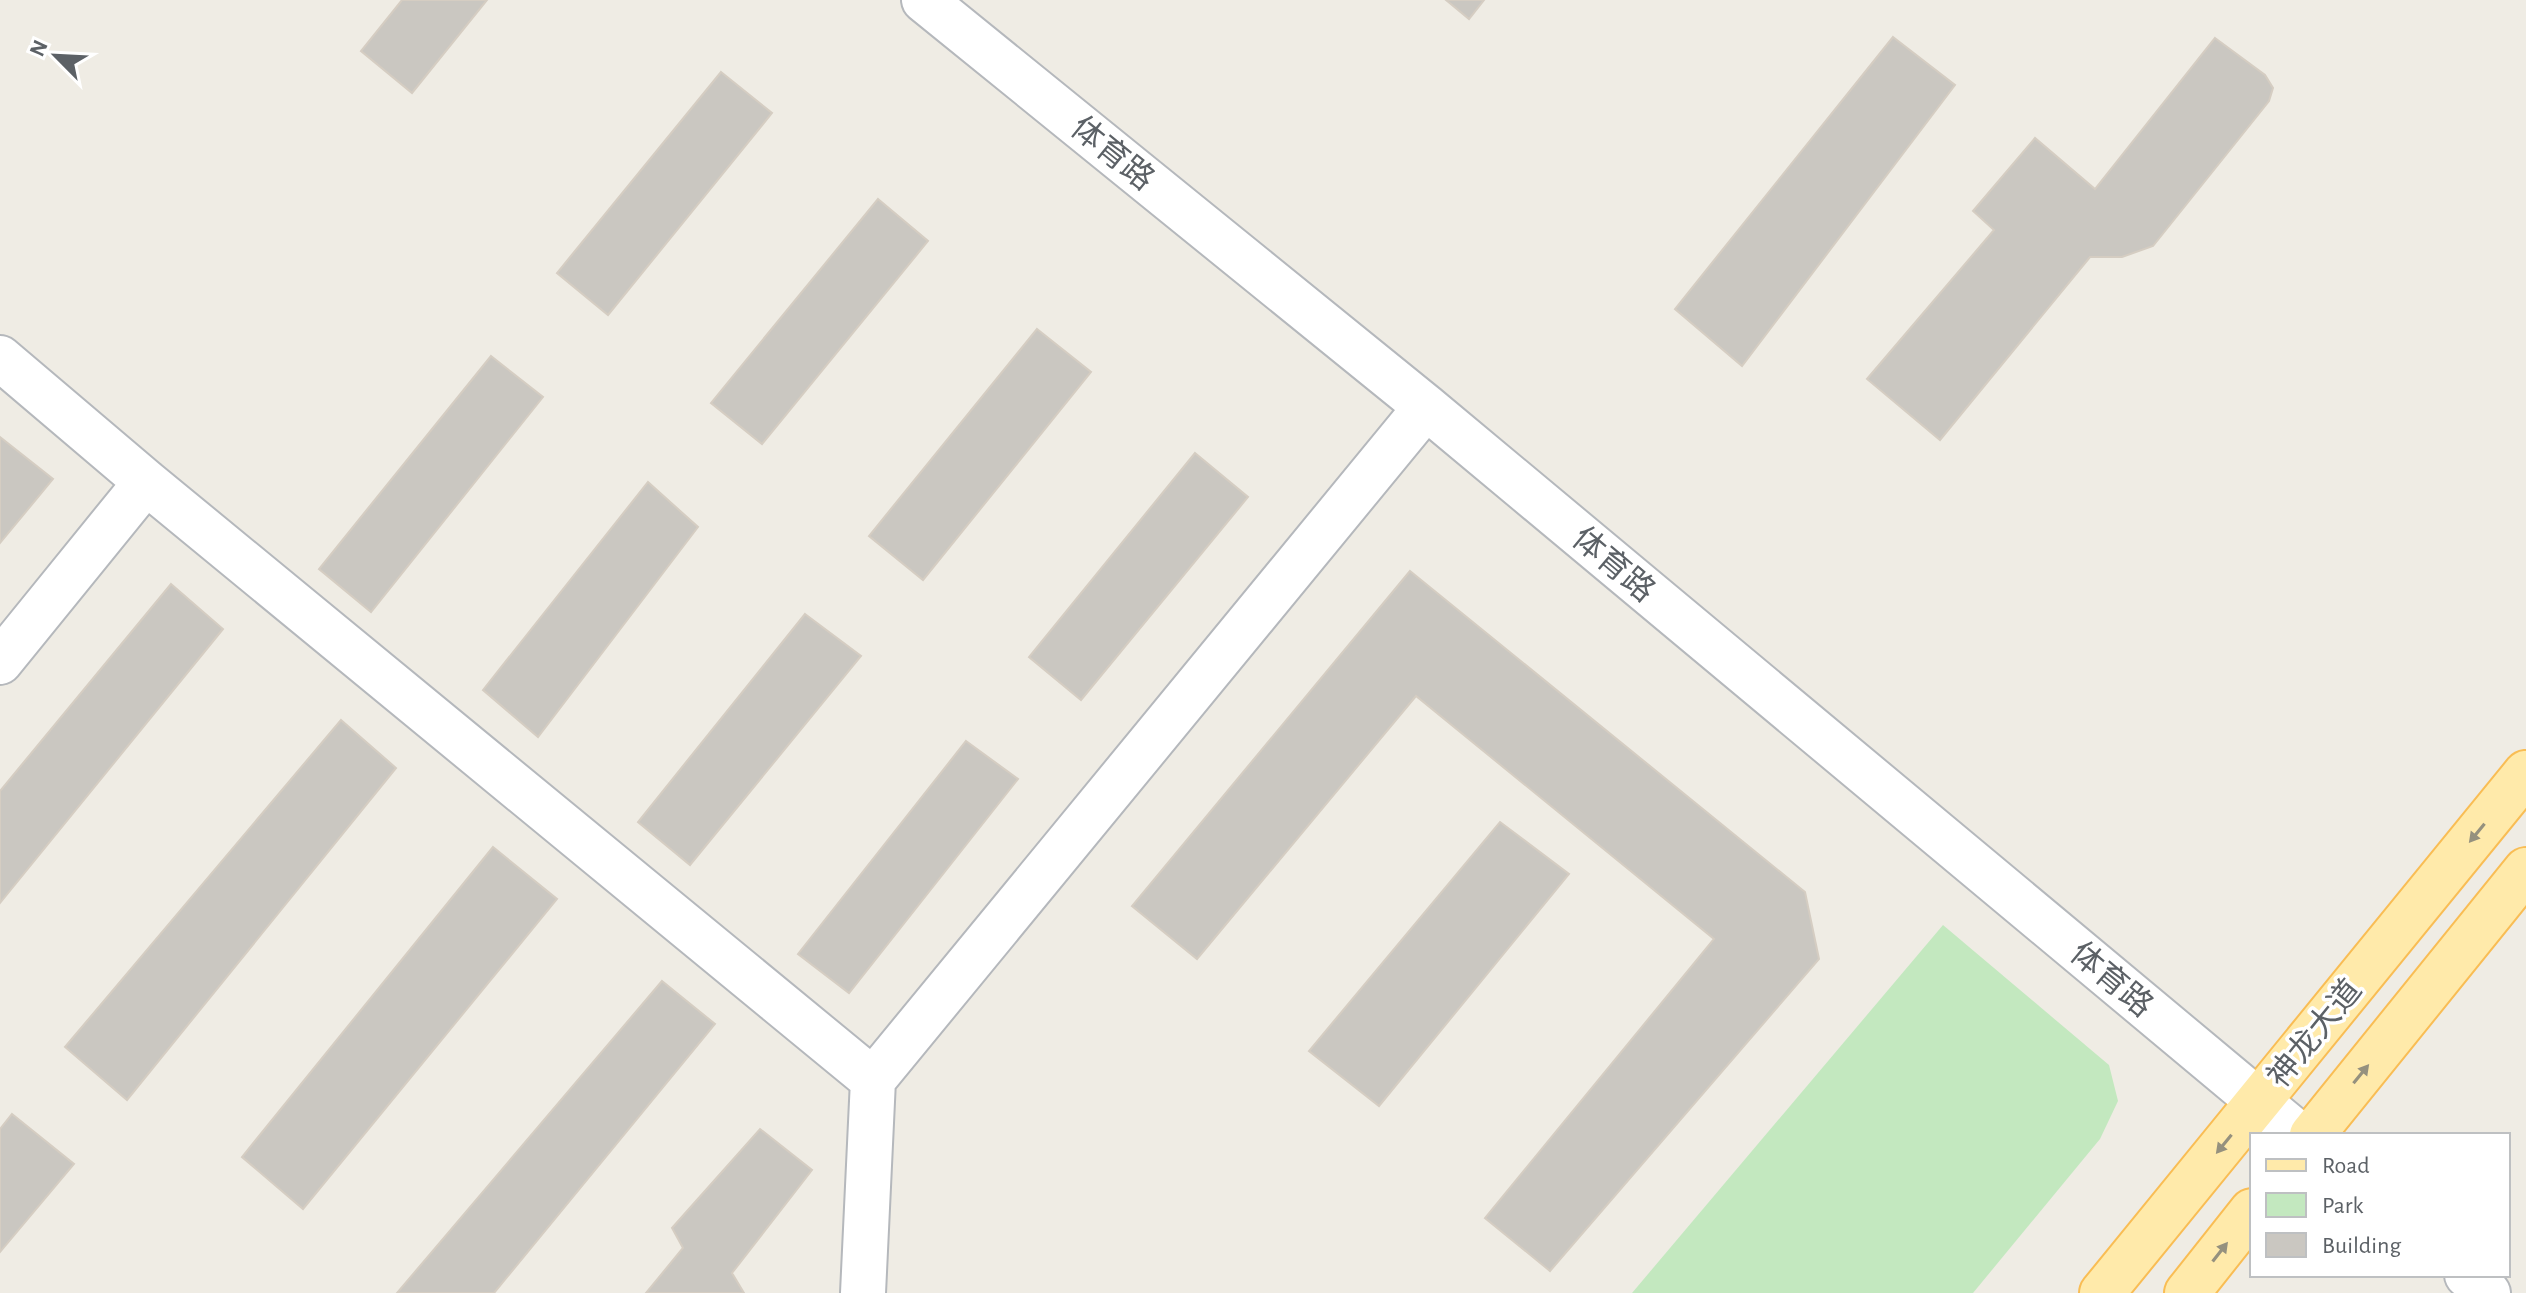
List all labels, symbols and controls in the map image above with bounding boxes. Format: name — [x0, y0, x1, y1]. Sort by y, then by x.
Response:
north arrow — [16, 16, 96, 96]
text: N — [25, 37, 52, 60]
street label: 体育路 — [1065, 110, 1161, 196]
street label: 体育路 — [1566, 520, 1662, 608]
one-way arrow — [2469, 823, 2486, 843]
street label: 体育路 — [2064, 935, 2160, 1023]
street label: 神龙大道 — [2261, 973, 2367, 1093]
one-way arrow — [2352, 1064, 2369, 1084]
one-way arrow — [2216, 1133, 2233, 1153]
legend — [2250, 1133, 2510, 1277]
text: Road — [2322, 1154, 2370, 1178]
text: Park — [2322, 1194, 2363, 1218]
text: Building — [2322, 1234, 2401, 1258]
one-way arrow — [2211, 1242, 2227, 1262]

